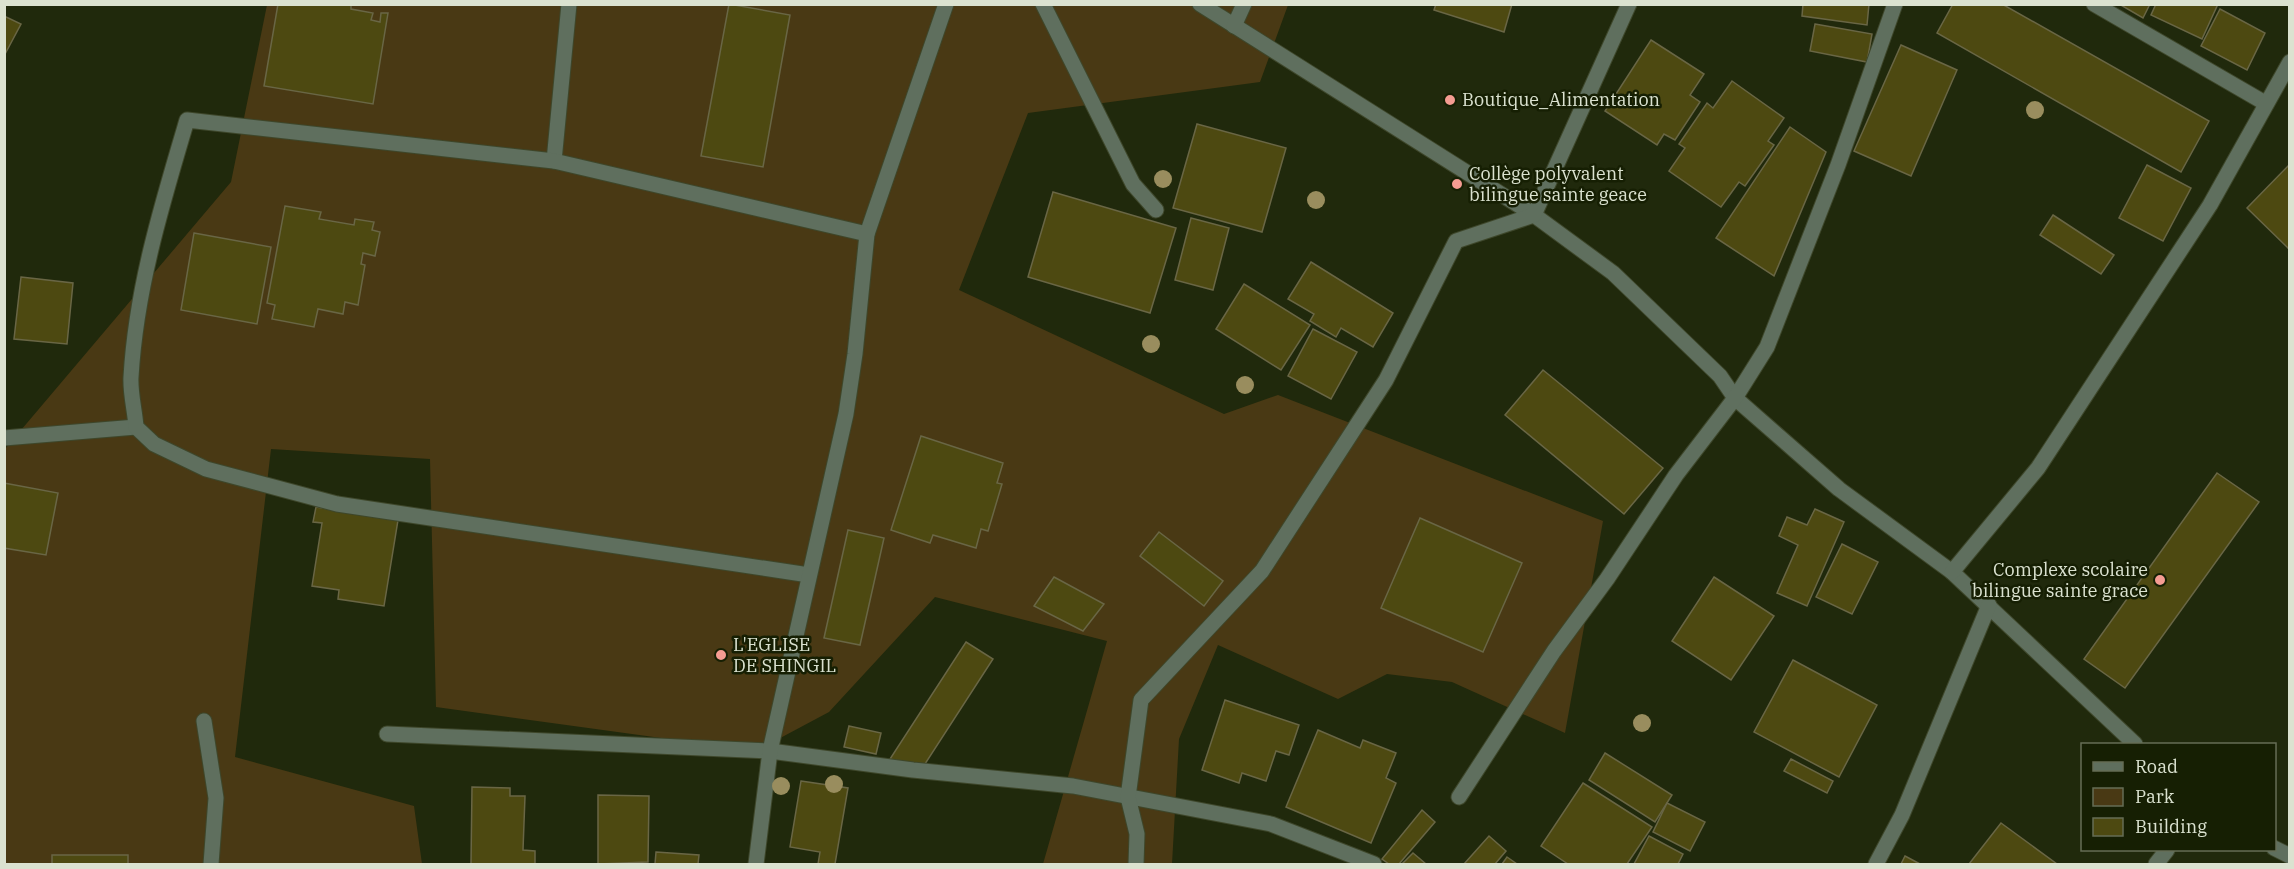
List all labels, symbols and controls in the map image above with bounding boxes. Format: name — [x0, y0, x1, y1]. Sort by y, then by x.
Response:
place label: Boutique_Alimentation — [1462, 88, 1660, 111]
marker: Boutique_Alimentation — [1443, 93, 1457, 107]
place label: Collège polyvalent bilingue sainte geace — [1469, 162, 1647, 206]
marker: Collège polyvalent bilingue sainte geace — [1450, 177, 1464, 191]
place label: Complexe scolaire bilingue sainte grace — [1972, 558, 2148, 602]
marker: Complexe scolaire bilingue sainte grace — [2153, 573, 2167, 587]
place label: L'EGLISE DE SHINGIL — [733, 633, 836, 677]
marker: L'EGLISE DE SHINGIL — [714, 648, 728, 662]
legend — [2081, 743, 2276, 851]
text: Road — [2135, 755, 2178, 778]
text: Park — [2135, 785, 2175, 808]
text: Building — [2135, 815, 2207, 838]

